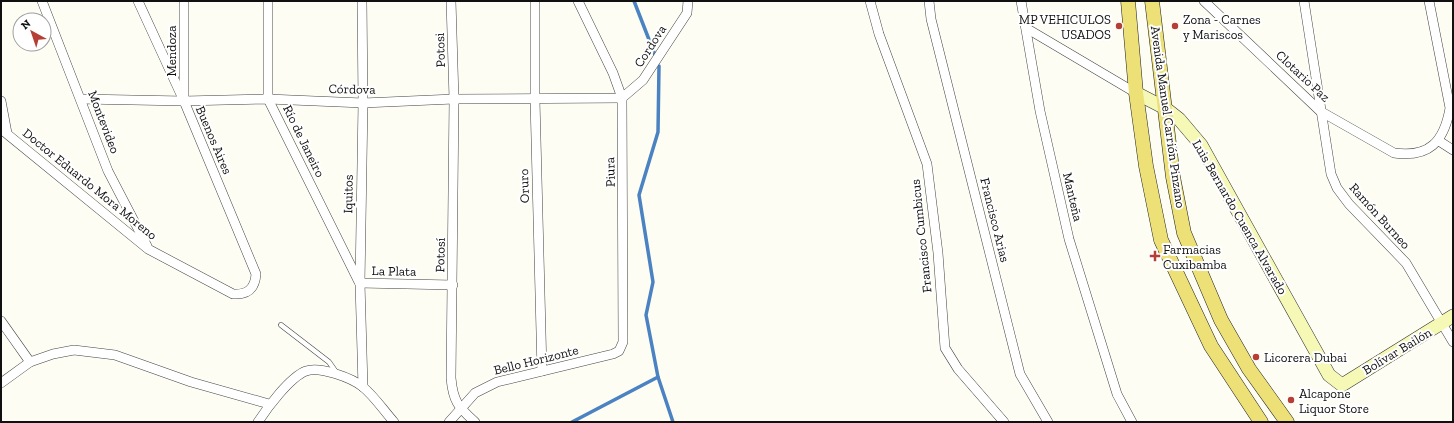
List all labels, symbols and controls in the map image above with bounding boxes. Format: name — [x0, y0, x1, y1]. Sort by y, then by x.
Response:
north arrow — [12, 12, 52, 52]
place label: MP VEHICULOS USADOS — [1019, 12, 1111, 42]
place label: Zona - Carnes y Mariscos — [1183, 12, 1261, 42]
text: N — [19, 17, 34, 32]
marker: MP VEHICULOS USADOS — [1114, 21, 1124, 31]
marker: Zona - Carnes y Mariscos — [1170, 21, 1180, 31]
street label: Cordova — [631, 22, 669, 70]
street label: Mendoza — [164, 25, 179, 76]
street label: Avenida Manuel Carrión Pinzano — [1148, 25, 1188, 209]
street label: Potosi — [432, 32, 448, 68]
street label: Clotario Paz — [1273, 47, 1333, 105]
street label: Córdova — [328, 81, 376, 97]
street label: Montevideo — [85, 88, 123, 156]
street label: Río de Janeiro — [280, 102, 328, 180]
street label: Buenos Aires — [193, 103, 235, 177]
street label: Doctor Eduardo Mora Moreno — [20, 125, 160, 243]
street label: Luis Bernardo Cuenca Alvarado — [1189, 137, 1291, 297]
street label: Piura — [602, 156, 618, 187]
street label: Oruro — [516, 168, 532, 203]
street label: Manteña — [1060, 171, 1086, 224]
street label: Iquitos — [340, 174, 356, 214]
street label: Francisco Arias — [977, 176, 1013, 264]
street label: Francisco Cumbicus — [908, 178, 934, 293]
street label: Ramón Burneo — [1347, 180, 1414, 252]
street label: Potosí — [432, 237, 448, 272]
place label: Farmacias Cuxibamba — [1163, 242, 1227, 272]
marker: Farmacias Cuxibamba — [1150, 251, 1160, 261]
street label: La Plata — [372, 263, 417, 279]
street label: Bolívar Bailón — [1360, 324, 1435, 377]
street label: Bello Horizonte — [492, 342, 580, 378]
place label: Licorera Dubai — [1264, 350, 1347, 365]
marker: Licorera Dubai — [1251, 352, 1261, 362]
place label: Alcapone Liquor Store — [1299, 386, 1369, 416]
marker: Alcapone Liquor Store — [1286, 395, 1296, 405]

